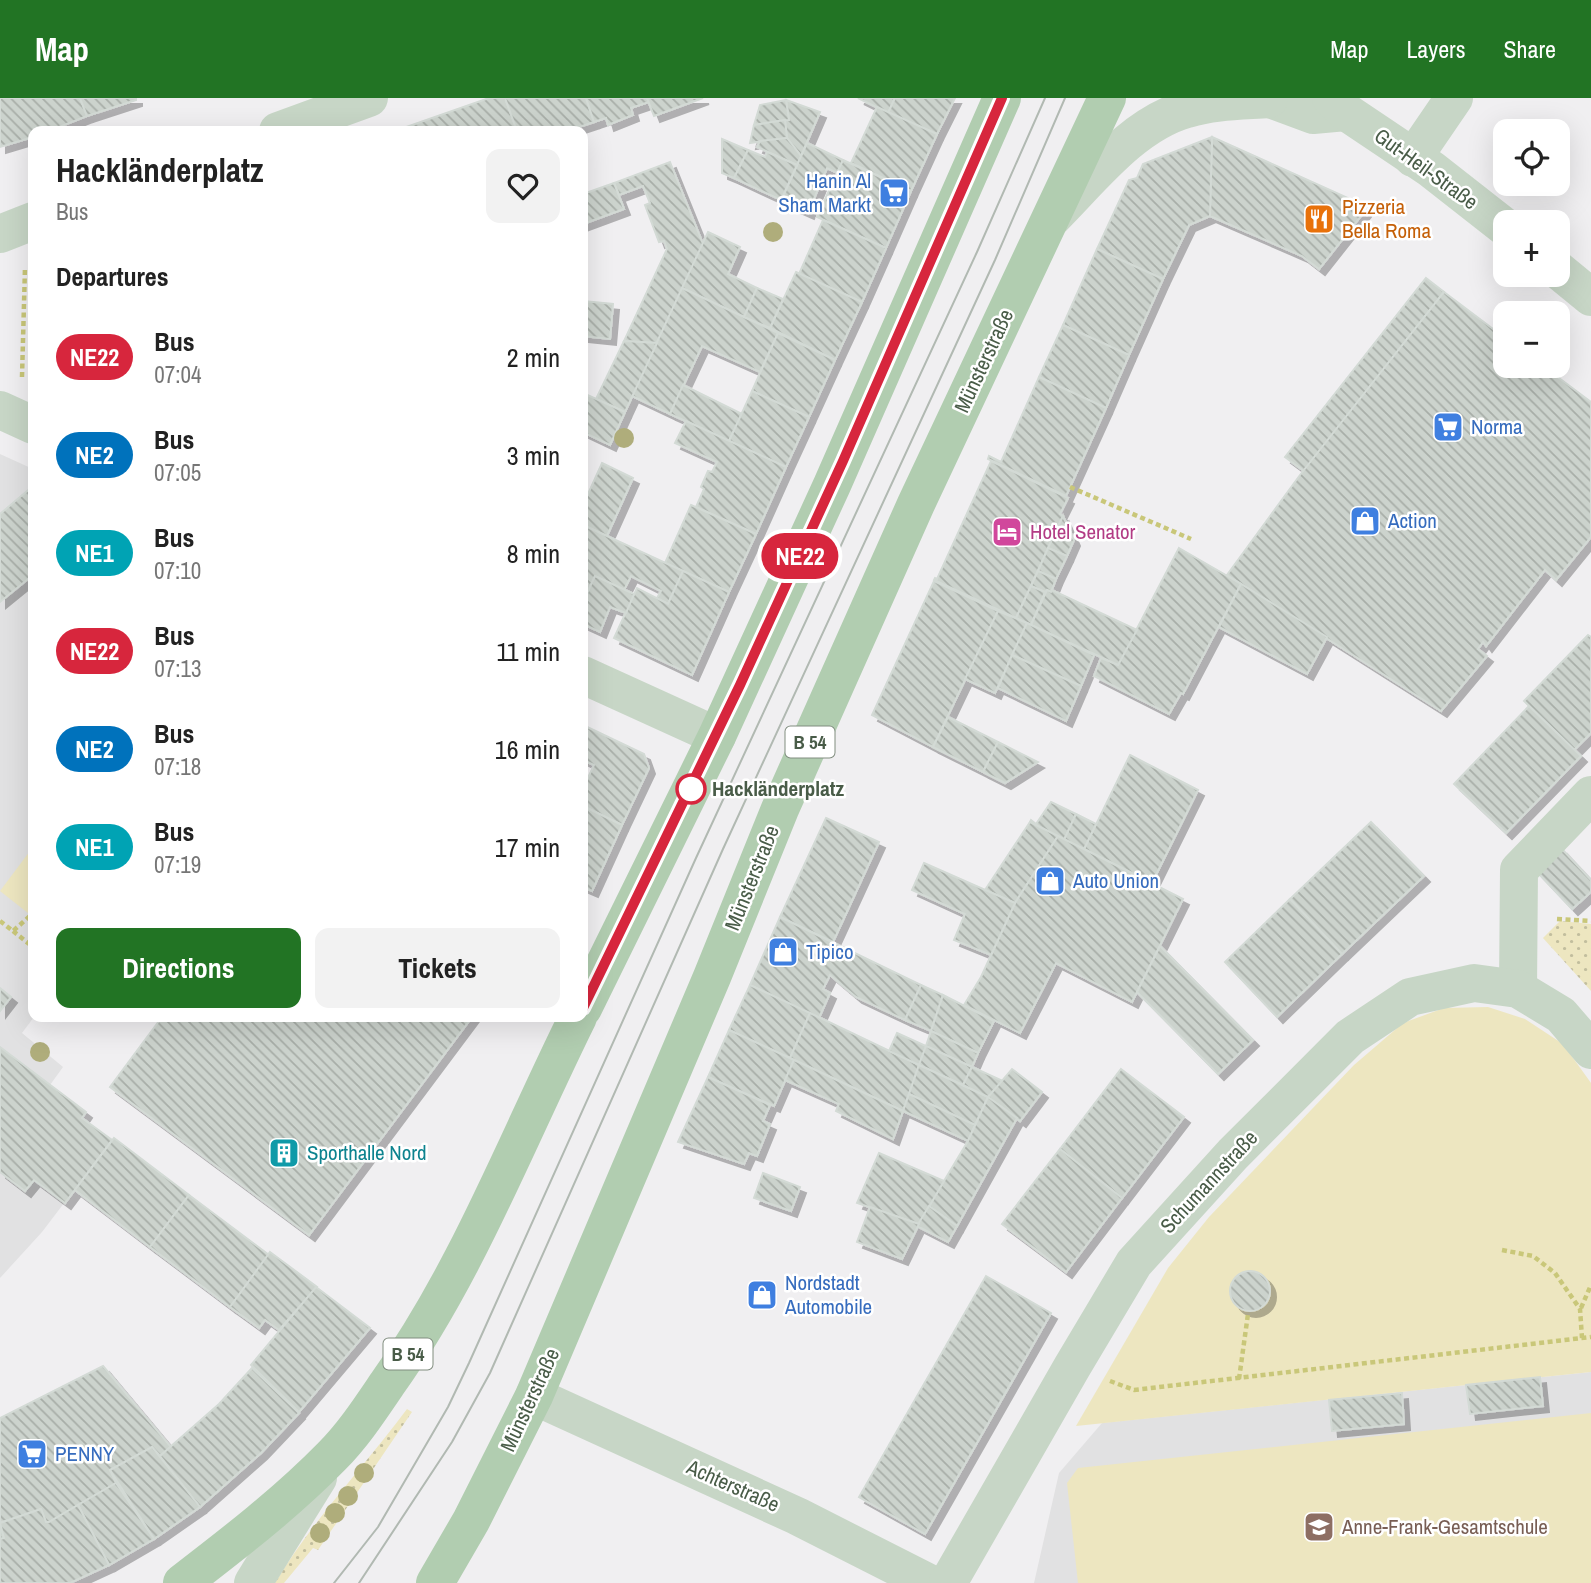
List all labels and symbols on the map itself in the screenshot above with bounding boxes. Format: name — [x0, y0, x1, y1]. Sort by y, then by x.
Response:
street label: Gut-Heil-Straße — [1369, 121, 1484, 216]
place label: Hanin Al Sham Markt — [778, 166, 871, 219]
supermarket icon: Hanin Al Sham Markt — [877, 176, 911, 210]
place label: Pizzeria Bella Roma — [1342, 192, 1431, 245]
restaurant icon: Pizzeria Bella Roma — [1302, 202, 1336, 236]
street label: Münsterstraße — [947, 304, 1020, 417]
supermarket icon: Norma — [1431, 410, 1465, 444]
place label: Norma — [1471, 412, 1523, 441]
shop icon: Action — [1348, 504, 1382, 538]
place label: Action — [1387, 506, 1437, 535]
hotel icon: Hotel Senator — [990, 515, 1024, 549]
place label: Hotel Senator — [1030, 517, 1136, 546]
line badge: NE22 — [751, 533, 849, 579]
road number: B 54 — [786, 726, 834, 758]
marker: Hackländerplatz — [676, 774, 706, 804]
place label: Hackländerplatz — [712, 774, 844, 803]
street label: Münsterstraße — [717, 821, 786, 935]
shop icon: Auto Union — [1033, 864, 1067, 898]
place label: Auto Union — [1072, 866, 1159, 895]
shop icon: Tipico — [766, 935, 800, 969]
place label: Tipico — [806, 937, 853, 966]
street label: Schumannstraße — [1153, 1124, 1264, 1239]
building icon: Sporthalle Nord — [267, 1136, 301, 1170]
place label: Sporthalle Nord — [307, 1138, 427, 1167]
place label: Nordstadt Automobile — [784, 1268, 872, 1321]
shop icon: Nordstadt Automobile — [745, 1278, 779, 1312]
road number: B 54 — [384, 1338, 432, 1370]
street label: Münsterstraße — [493, 1343, 566, 1456]
supermarket icon: PENNY — [15, 1437, 49, 1471]
place label: PENNY — [55, 1439, 115, 1468]
street label: Achterstraße — [681, 1452, 784, 1519]
school or university icon: Anne-Frank-Gesamtschule — [1302, 1510, 1336, 1544]
place label: Anne-Frank-Gesamtschule — [1341, 1512, 1548, 1541]

